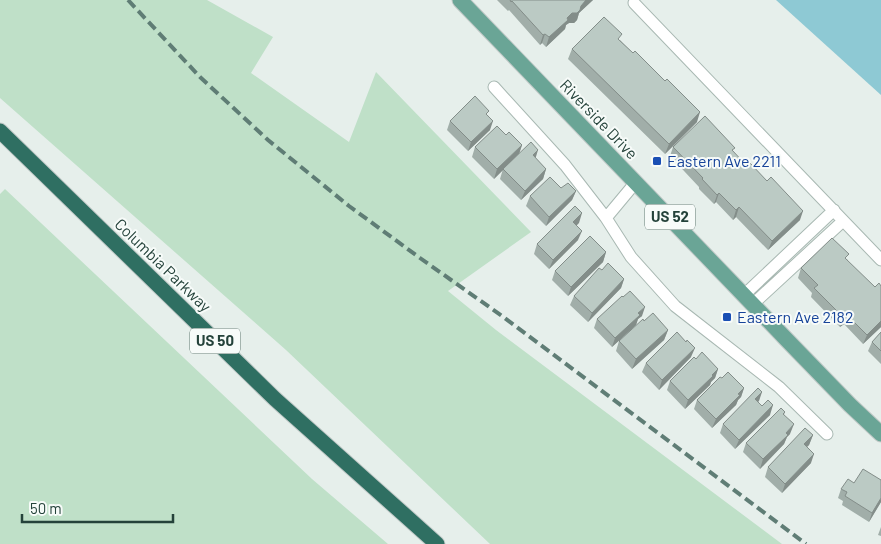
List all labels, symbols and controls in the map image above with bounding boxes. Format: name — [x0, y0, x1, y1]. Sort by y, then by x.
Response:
street label: Riverside Drive — [557, 75, 642, 162]
place label: Eastern Ave 2211 — [667, 151, 781, 170]
marker: Eastern Ave 2211 — [651, 155, 663, 167]
road number: US 52 — [645, 204, 695, 230]
street label: Columbia Parkway — [111, 214, 216, 316]
place label: Eastern Ave 2182 — [737, 307, 853, 326]
marker: Eastern Ave 2182 — [721, 311, 733, 323]
road number: US 50 — [190, 328, 240, 354]
scale bar — [22, 492, 174, 524]
text: 50 m — [30, 499, 62, 517]

